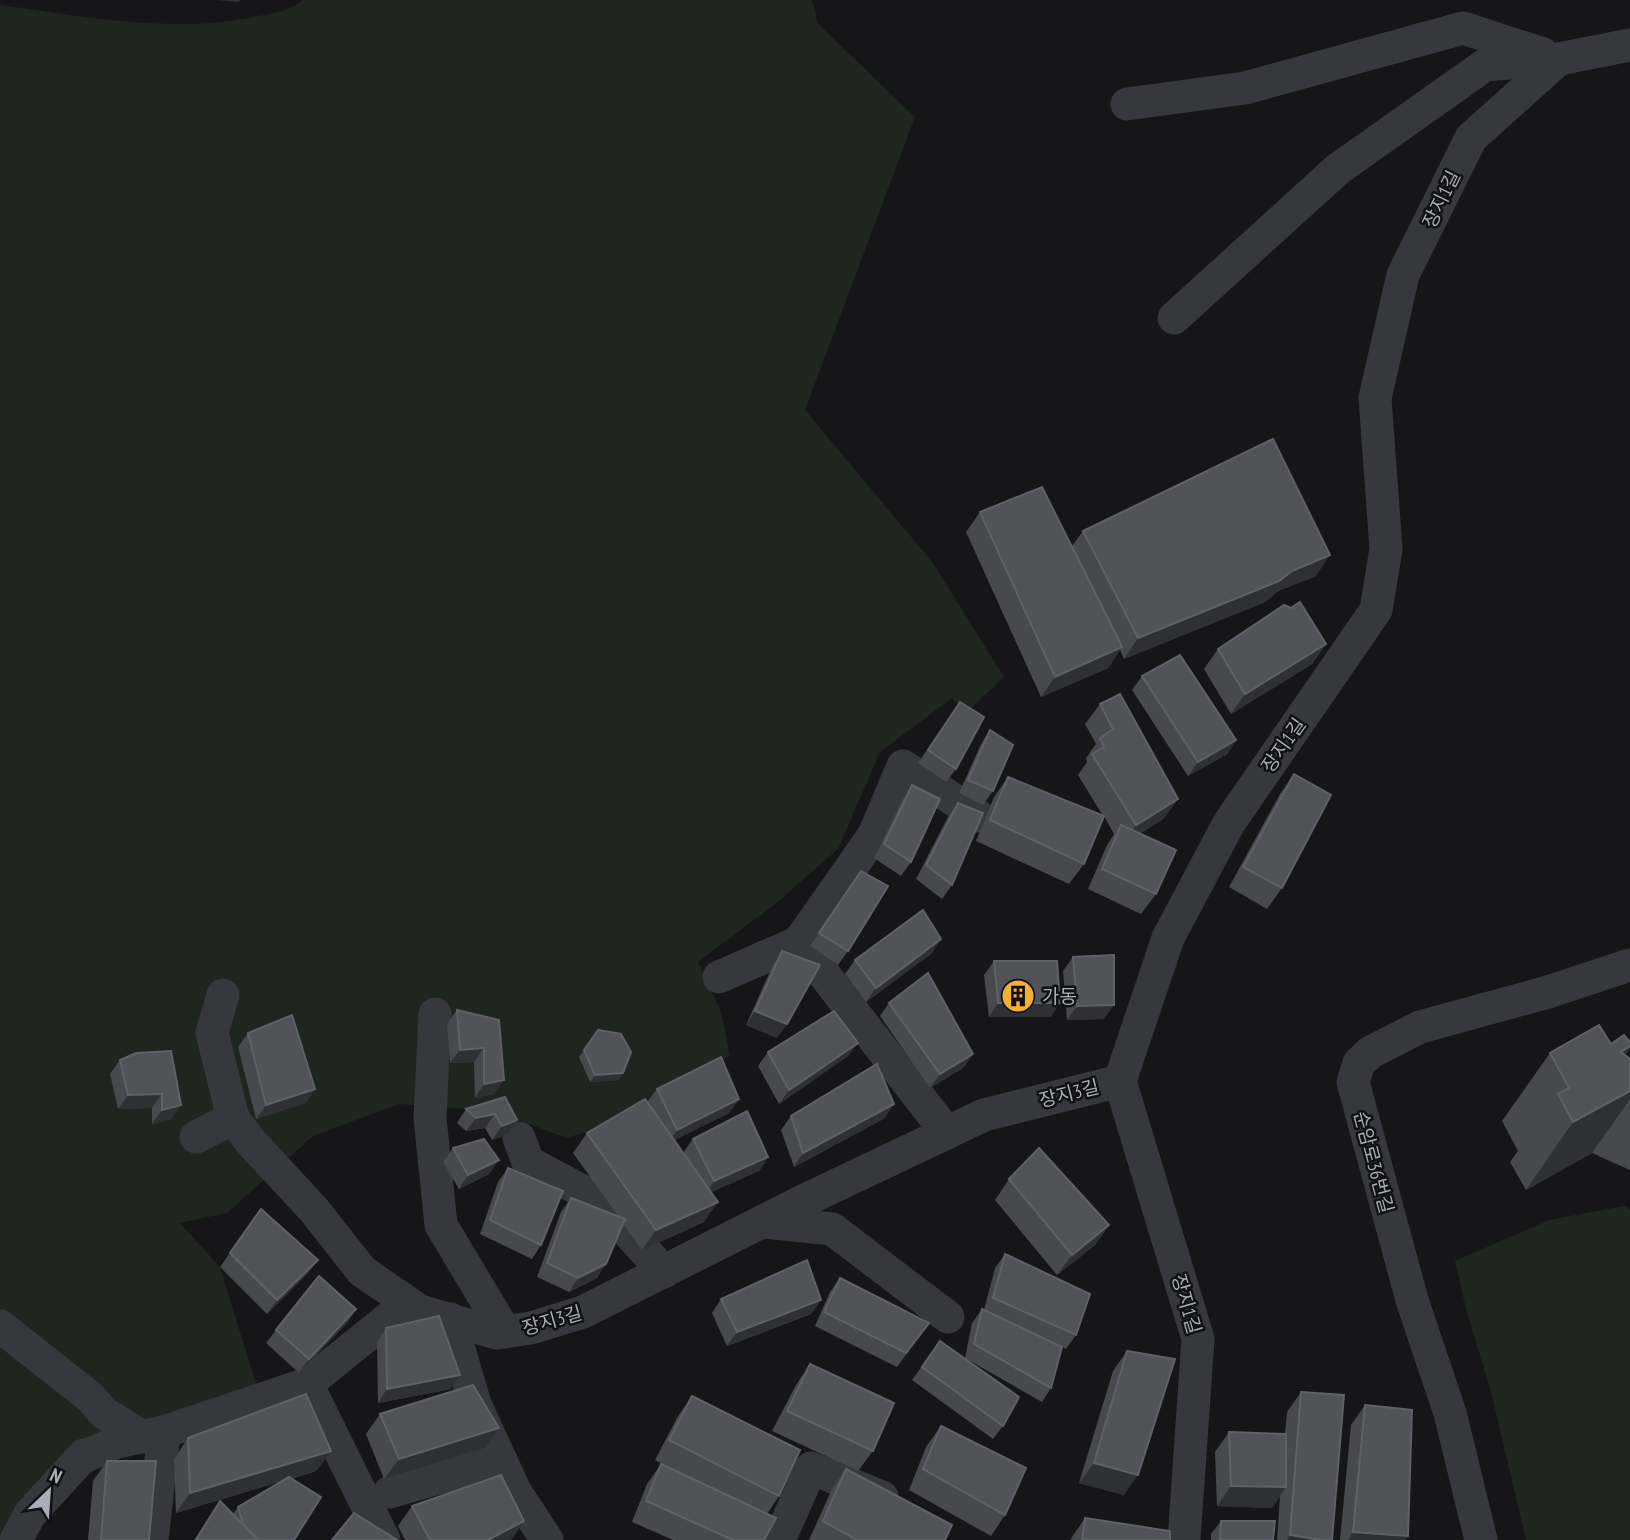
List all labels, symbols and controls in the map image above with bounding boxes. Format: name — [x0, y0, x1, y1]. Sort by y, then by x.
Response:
street label: 장지1길 — [1417, 166, 1465, 232]
street label: 장지1길 — [1256, 713, 1310, 777]
building icon: 가동 — [999, 977, 1037, 1015]
place label: 가동 — [1042, 984, 1077, 1008]
street label: 장지3길 — [1037, 1074, 1101, 1112]
street label: 순암로36번길 — [1349, 1108, 1399, 1216]
street label: 장지1길 — [1167, 1271, 1207, 1337]
street label: 장지3길 — [519, 1300, 585, 1340]
north arrow — [14, 1456, 84, 1526]
text: N — [46, 1463, 66, 1489]

